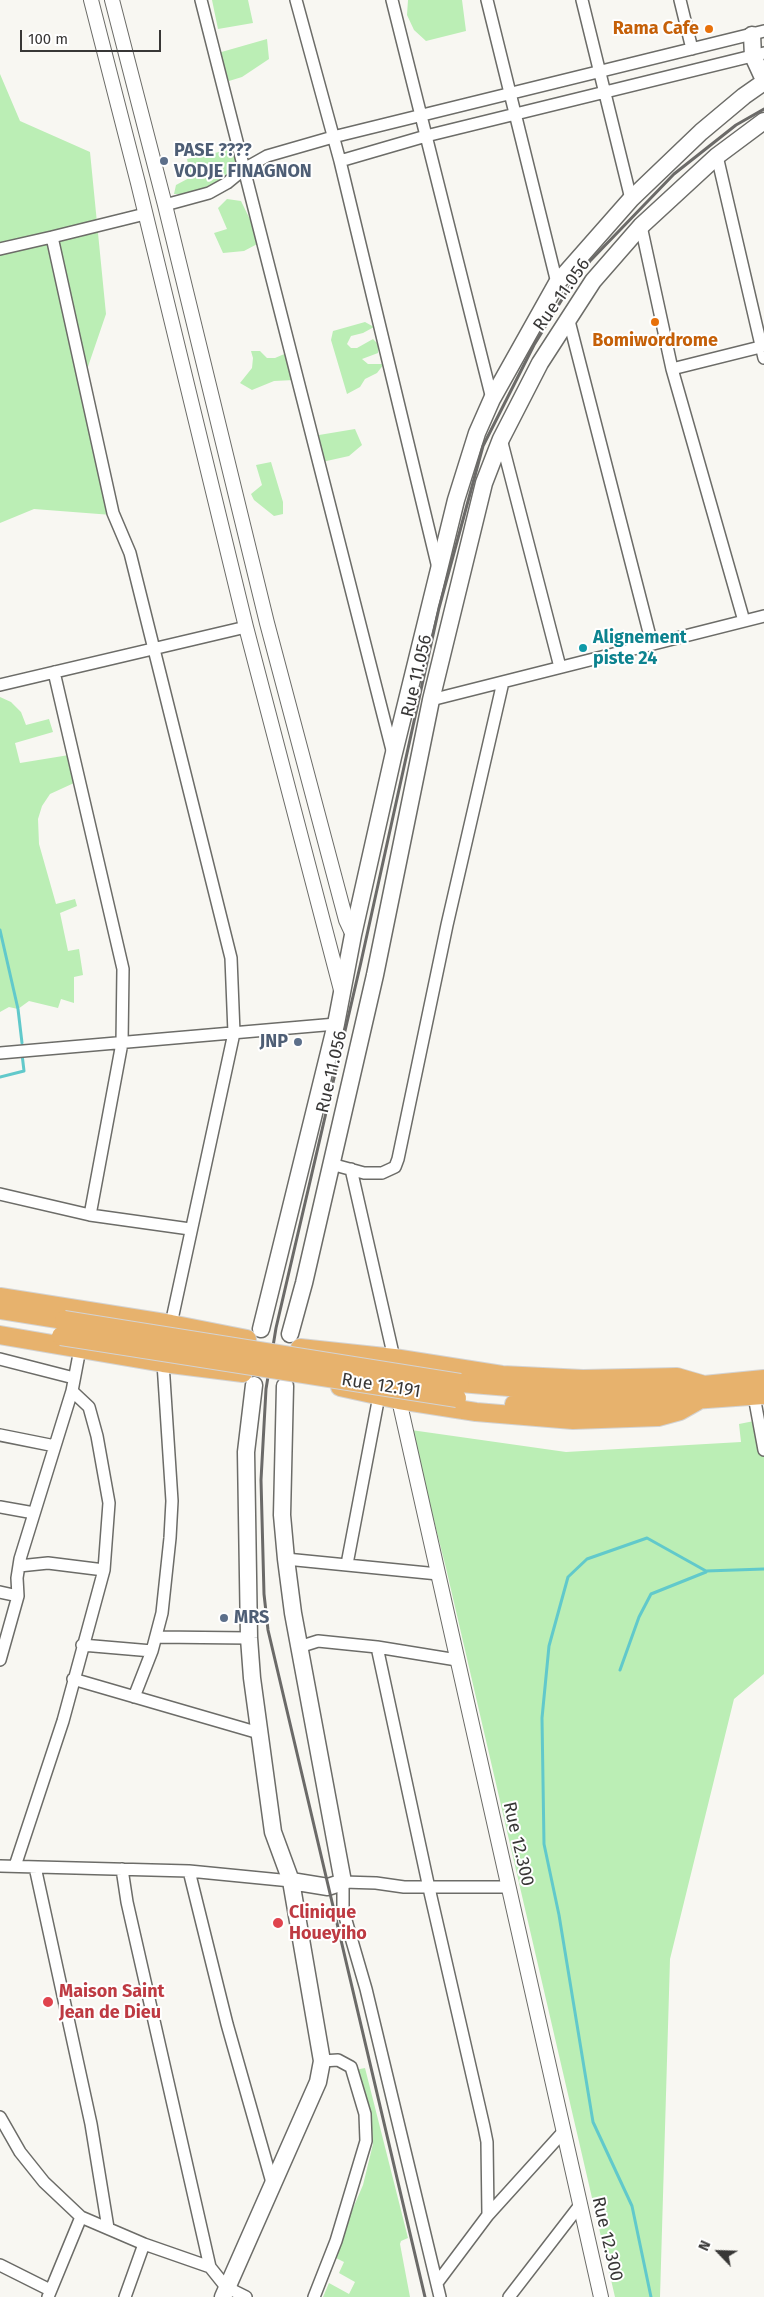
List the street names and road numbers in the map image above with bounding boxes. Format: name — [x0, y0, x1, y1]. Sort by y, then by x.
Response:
street label: Rue 11.056 — [529, 254, 595, 336]
street label: Rue 11.056 — [397, 633, 437, 719]
street label: Rue 11.056 — [312, 1029, 352, 1115]
street label: Rue 12.191 — [340, 1369, 422, 1403]
street label: Rue 12.300 — [498, 1800, 538, 1888]
street label: Rue 12.300 — [587, 2195, 627, 2283]

